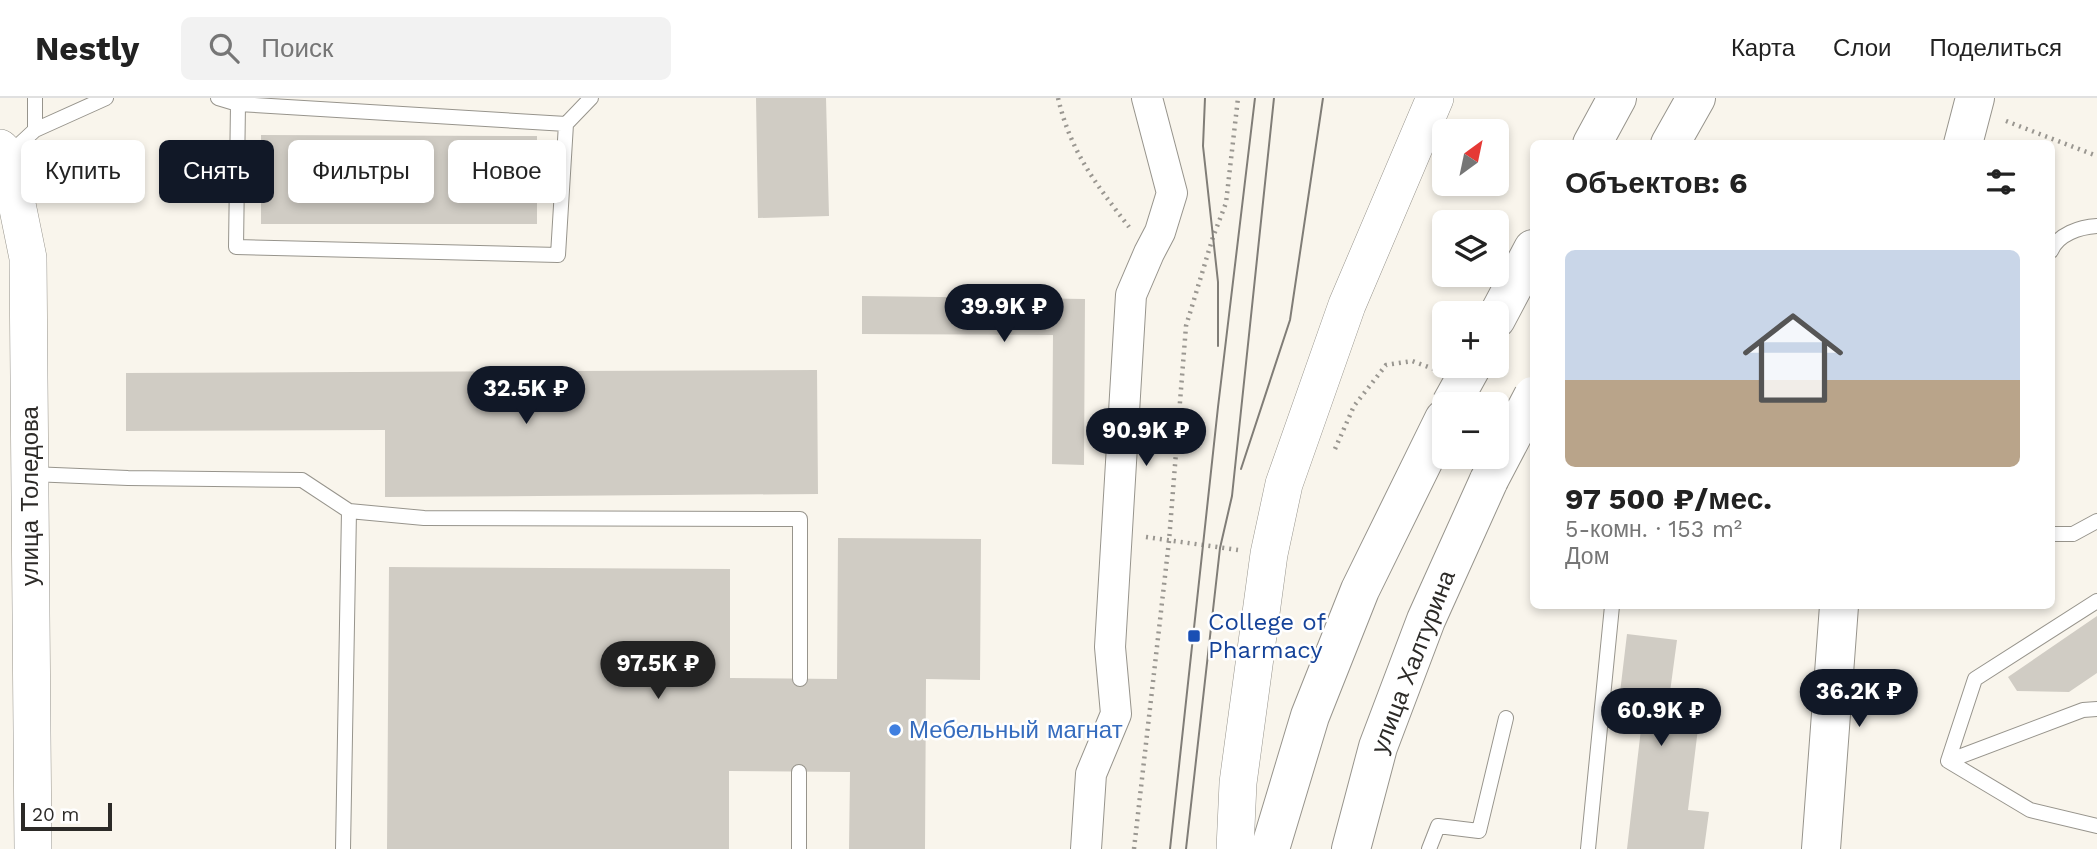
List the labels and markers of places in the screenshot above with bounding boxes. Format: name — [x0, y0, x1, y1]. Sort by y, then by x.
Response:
pin: 39.9K ₽ — [939, 285, 1069, 344]
pin: 32.5K ₽ — [461, 366, 591, 426]
pin: 90.9K ₽ — [1081, 408, 1211, 468]
place label: College of Pharmacy — [1208, 608, 1326, 664]
marker: College of Pharmacy — [1186, 628, 1202, 644]
pin: 97.5K ₽ — [593, 642, 723, 701]
pin: 36.2K ₽ — [1794, 670, 1924, 729]
pin: 60.9K ₽ — [1596, 688, 1726, 748]
place label: Мебельный магнат — [909, 716, 1123, 744]
marker: Мебельный магнат — [887, 722, 903, 738]

